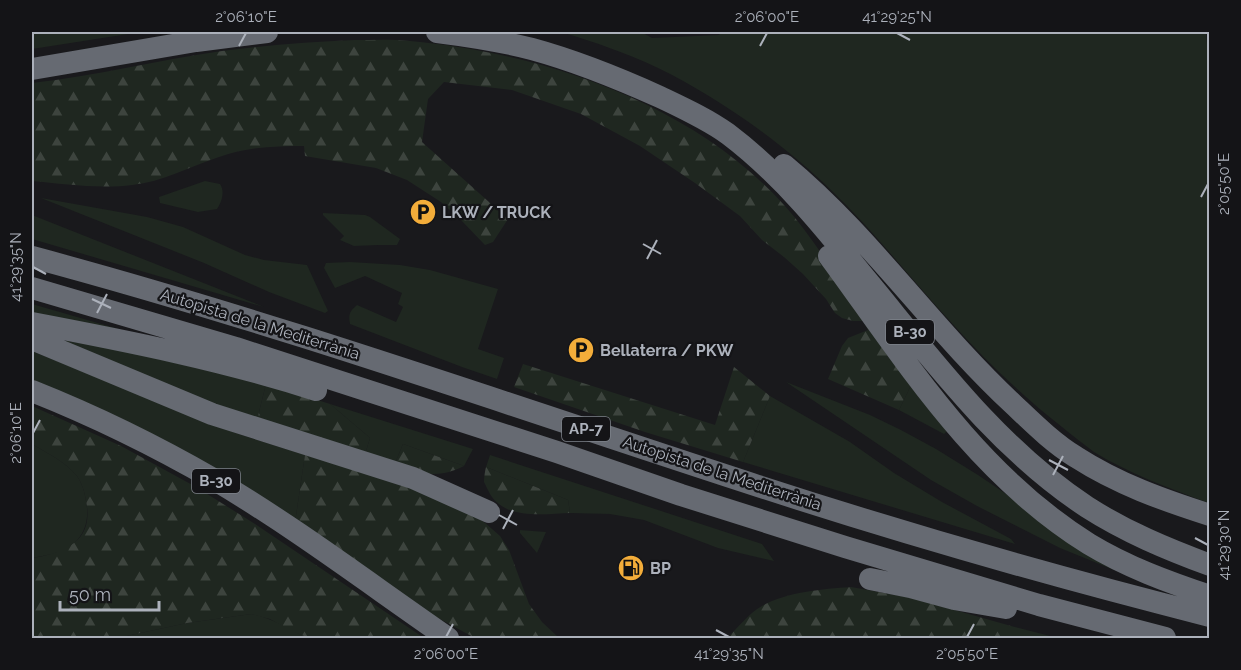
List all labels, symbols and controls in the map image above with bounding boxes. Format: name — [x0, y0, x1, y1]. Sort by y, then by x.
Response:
text: 2°06'10"E — [215, 8, 277, 26]
text: 2°06'00"E — [735, 8, 799, 26]
text: 41°29'25"N — [862, 8, 932, 26]
text: 2°05'50"E — [1215, 153, 1233, 215]
parking icon: LKW / TRUCK — [408, 197, 438, 227]
place label: LKW / TRUCK — [442, 203, 551, 222]
text: 41°29'35"N — [7, 232, 25, 302]
street label: Autopista de la Mediterrània — [158, 285, 362, 363]
road number: B-30 — [886, 320, 934, 344]
parking icon: Bellaterra / PKW — [566, 335, 596, 365]
place label: Bellaterra / PKW — [600, 341, 733, 360]
text: 2°06'10"E — [7, 402, 25, 464]
road number: AP-7 — [562, 417, 610, 441]
street label: Autopista de la Mediterrània — [620, 432, 824, 514]
road number: B-30 — [192, 469, 240, 493]
text: 41°29'30"N — [1215, 510, 1233, 580]
fuel station icon: BP — [616, 553, 646, 583]
place label: BP — [650, 559, 671, 578]
scale bar — [60, 574, 159, 612]
text: 50 m — [69, 584, 111, 605]
text: 2°06'00"E — [414, 645, 478, 663]
text: 41°29'35"N — [694, 645, 764, 663]
text: 2°05'50"E — [936, 645, 998, 663]

